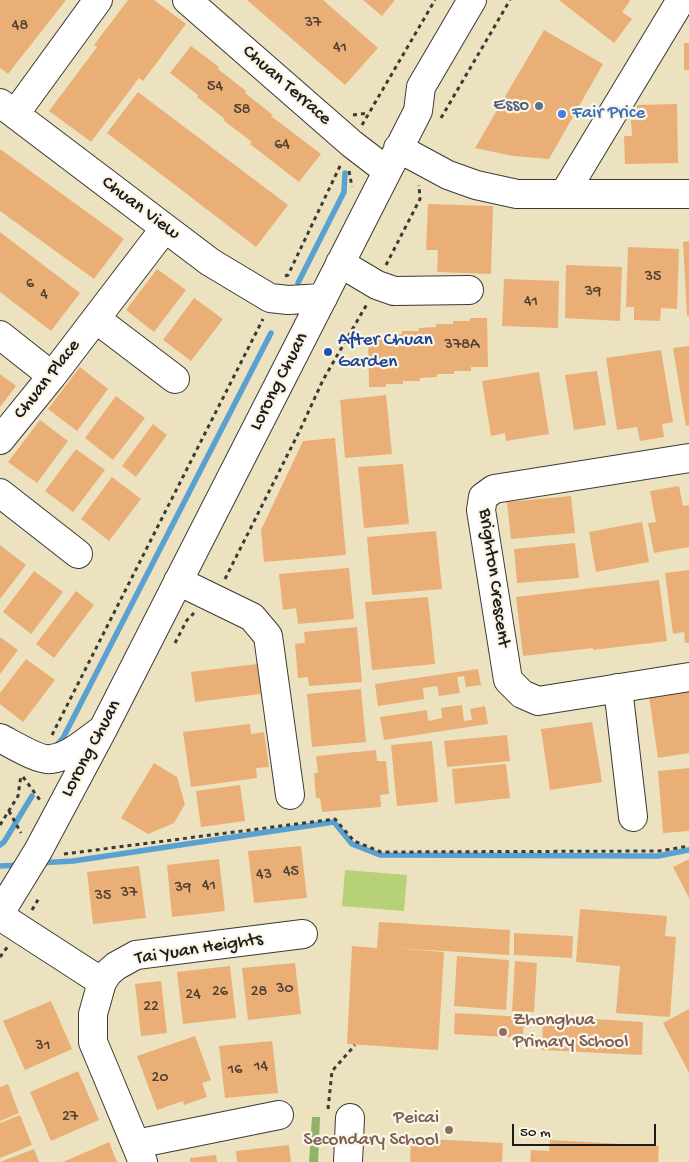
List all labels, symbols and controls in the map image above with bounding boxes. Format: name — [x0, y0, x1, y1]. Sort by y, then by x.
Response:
house number: 37 — [305, 14, 321, 34]
house number: 48 — [12, 17, 28, 37]
house number: 41 — [333, 39, 347, 59]
street label: Chuan Terrace — [237, 41, 335, 131]
house number: 54 — [207, 78, 223, 98]
place label: Esso — [493, 95, 529, 117]
marker: Esso — [533, 100, 545, 112]
house number: 58 — [233, 101, 251, 121]
place label: Fair Price — [572, 103, 645, 125]
marker: Fair Price — [556, 108, 568, 120]
house number: 64 — [274, 136, 290, 156]
street label: Chuan View — [96, 172, 184, 246]
house number: 35 — [645, 268, 661, 288]
house number: 6 — [26, 275, 34, 295]
house number: 39 — [585, 283, 601, 303]
house number: 4 — [40, 286, 48, 306]
house number: 41 — [524, 293, 538, 313]
street label: Lorong Chuan — [246, 329, 314, 435]
place label: After Chuan Garden — [338, 330, 433, 374]
street label: Chuan Place — [10, 336, 86, 424]
house number: 378A — [445, 336, 479, 356]
marker: After Chuan Garden — [322, 346, 334, 358]
street label: Brighton Crescent — [472, 507, 514, 649]
street label: Lorong Chuan — [57, 697, 127, 801]
house number: 45 — [283, 863, 299, 883]
house number: 43 — [256, 866, 272, 886]
house number: 41 — [202, 877, 216, 897]
house number: 39 — [175, 879, 191, 899]
house number: 37 — [121, 884, 137, 904]
house number: 35 — [95, 887, 111, 907]
street label: Tai Yuan Heights — [134, 929, 264, 971]
house number: 30 — [276, 980, 294, 1000]
house number: 26 — [212, 983, 228, 1003]
house number: 28 — [251, 983, 267, 1003]
house number: 24 — [185, 986, 201, 1006]
house number: 22 — [143, 998, 159, 1018]
place label: Zhonghua Primary School — [513, 1010, 628, 1054]
marker: Zhonghua Primary School — [497, 1026, 509, 1038]
house number: 31 — [36, 1037, 50, 1057]
house number: 14 — [254, 1058, 268, 1078]
house number: 16 — [228, 1061, 242, 1081]
house number: 20 — [152, 1069, 168, 1089]
house number: 27 — [62, 1108, 78, 1128]
place label: Peicai Secondary School — [303, 1108, 439, 1152]
scale bar — [514, 1114, 658, 1146]
marker: Peicai Secondary School — [443, 1124, 455, 1136]
text: 50 m — [520, 1124, 551, 1142]

